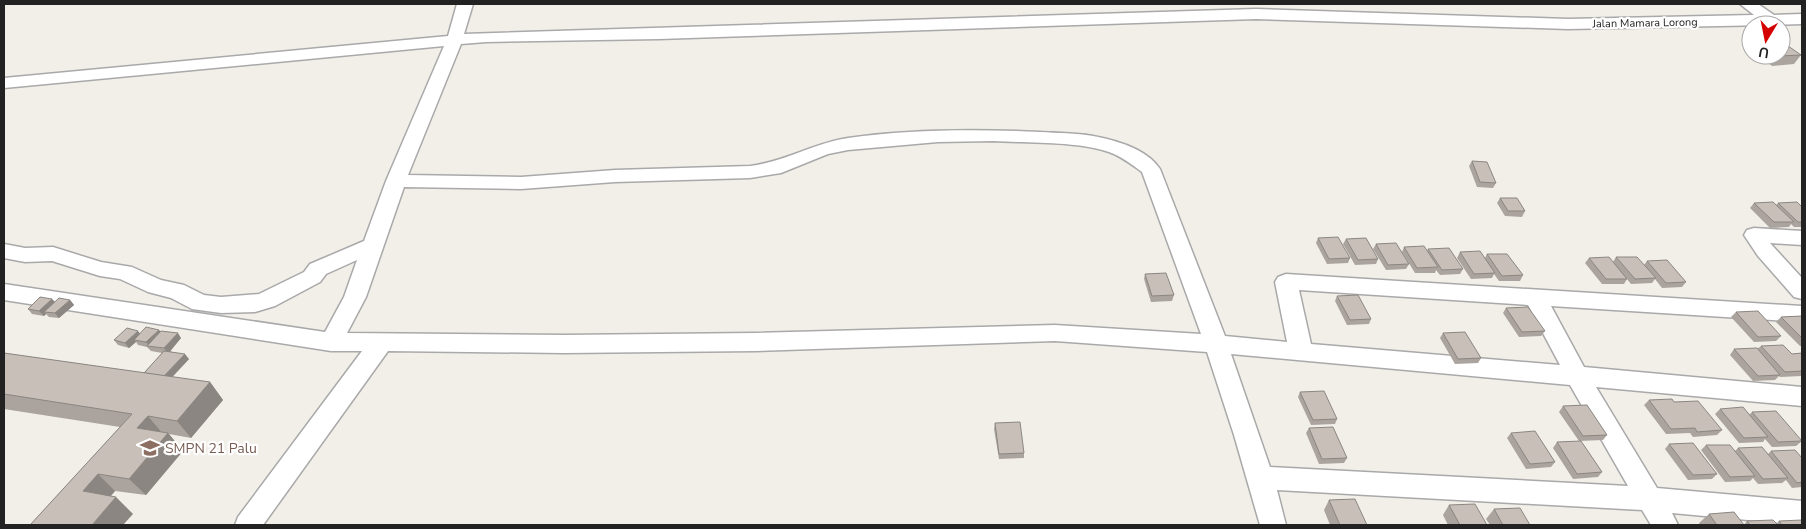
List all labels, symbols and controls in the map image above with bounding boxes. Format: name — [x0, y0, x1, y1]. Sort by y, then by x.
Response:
street label: Jalan Mamara Lorong — [1591, 15, 1698, 31]
north arrow — [1741, 15, 1791, 65]
text: U — [1757, 42, 1771, 63]
school or university icon: SMPN 21 Palu — [139, 437, 161, 459]
place label: SMPN 21 Palu — [165, 439, 257, 458]

